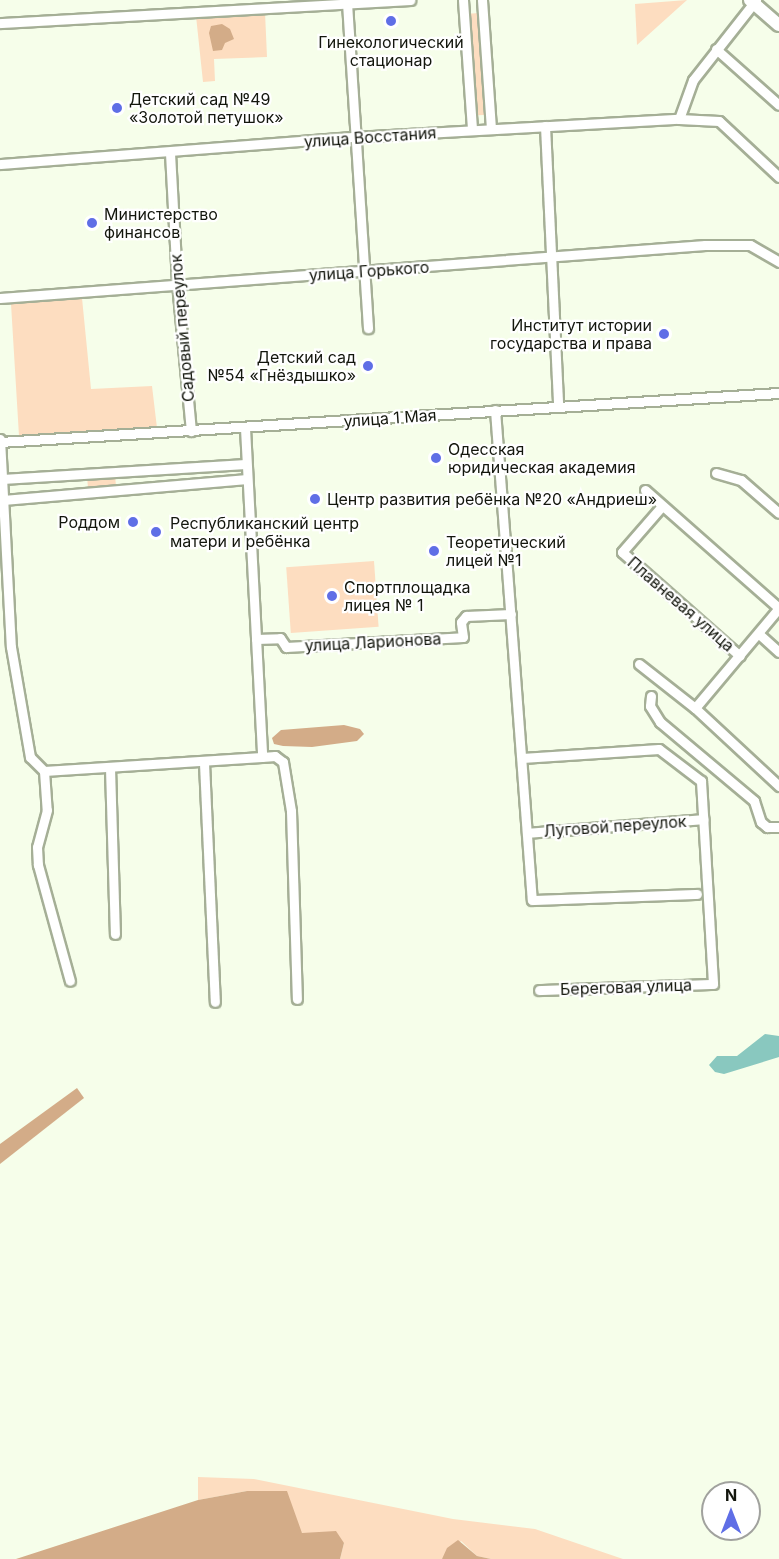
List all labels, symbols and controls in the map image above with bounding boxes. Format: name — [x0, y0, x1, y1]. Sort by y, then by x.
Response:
marker: Гинекологический стационар — [382, 12, 400, 30]
place label: Гинекологический стационар — [318, 32, 464, 70]
place label: Детский сад №49 «Золотой петушок» — [129, 89, 284, 127]
marker: Детский сад №49 «Золотой петушок» — [110, 101, 124, 115]
street label: улица Восстания — [303, 123, 437, 151]
place label: Министерство финансов — [104, 204, 218, 242]
marker: Министерство финансов — [85, 216, 99, 230]
street label: Садовый переулок — [166, 253, 198, 403]
street label: улица Горького — [308, 257, 430, 285]
place label: Институт истории государства и права — [490, 315, 652, 353]
marker: Институт истории государства и права — [657, 327, 671, 341]
place label: Детский сад №54 «Гнёздышко» — [207, 347, 356, 385]
marker: Детский сад №54 «Гнёздышко» — [361, 359, 375, 373]
street label: улица 1 Мая — [343, 405, 437, 431]
place label: Одесская юридическая академия — [448, 439, 636, 477]
marker: Одесская юридическая академия — [429, 451, 443, 465]
place label: Центр развития ребёнка №20 «Андриеш» — [327, 489, 657, 509]
marker: Центр развития ребёнка №20 «Андриеш» — [308, 492, 322, 506]
place label: Роддом — [58, 512, 120, 532]
marker: Роддом — [124, 513, 142, 531]
place label: Республиканский центр матери и ребёнка — [170, 513, 359, 551]
marker: Республиканский центр матери и ребёнка — [147, 523, 165, 541]
place label: Теоретический лицей №1 — [446, 532, 566, 570]
marker: Теоретический лицей №1 — [427, 544, 441, 558]
street label: Плавневая улица — [624, 553, 738, 655]
place label: Спортплощадка лицея № 1 — [344, 577, 471, 615]
marker: Спортплощадка лицея № 1 — [325, 589, 339, 603]
street label: улица Ларионова — [304, 629, 442, 655]
street label: Луговой переулок — [543, 811, 687, 841]
street label: Береговая улица — [560, 975, 692, 999]
north arrow — [701, 1481, 761, 1541]
text: N — [725, 1485, 737, 1505]

